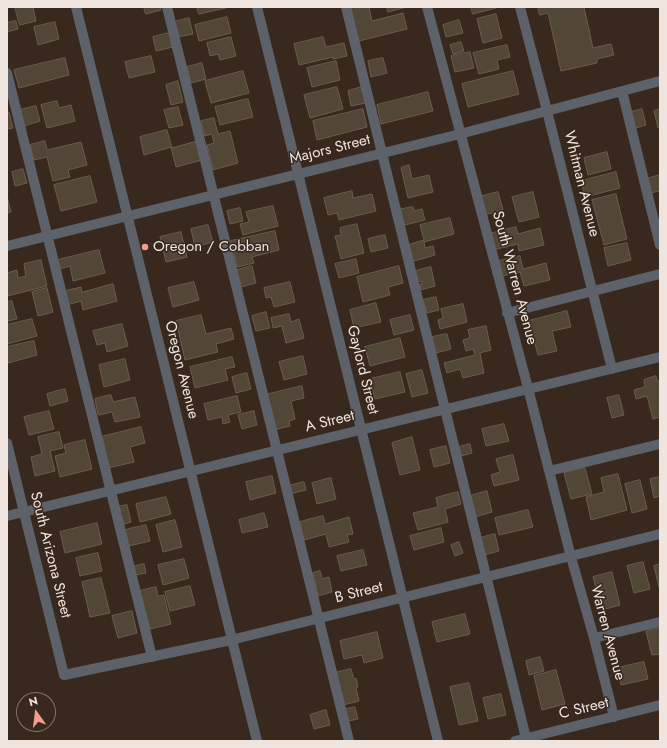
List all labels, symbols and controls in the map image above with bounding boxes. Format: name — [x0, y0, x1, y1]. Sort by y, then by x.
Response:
street label: Whitman Avenue — [559, 129, 603, 239]
street label: Majors Street — [288, 131, 372, 169]
street label: South Warren Avenue — [487, 209, 541, 347]
place label: Oregon / Cobban — [153, 238, 269, 256]
marker: Oregon / Cobban — [140, 242, 150, 252]
street label: Oregon Avenue — [160, 319, 202, 421]
street label: Gaylord Street — [342, 324, 382, 416]
street label: A Street — [303, 407, 357, 437]
street label: South Arizona Street — [26, 490, 74, 620]
street label: B Street — [333, 578, 385, 608]
street label: Warren Avenue — [586, 584, 628, 682]
north arrow — [16, 692, 56, 732]
text: N — [27, 693, 40, 710]
street label: C Street — [557, 694, 611, 724]

